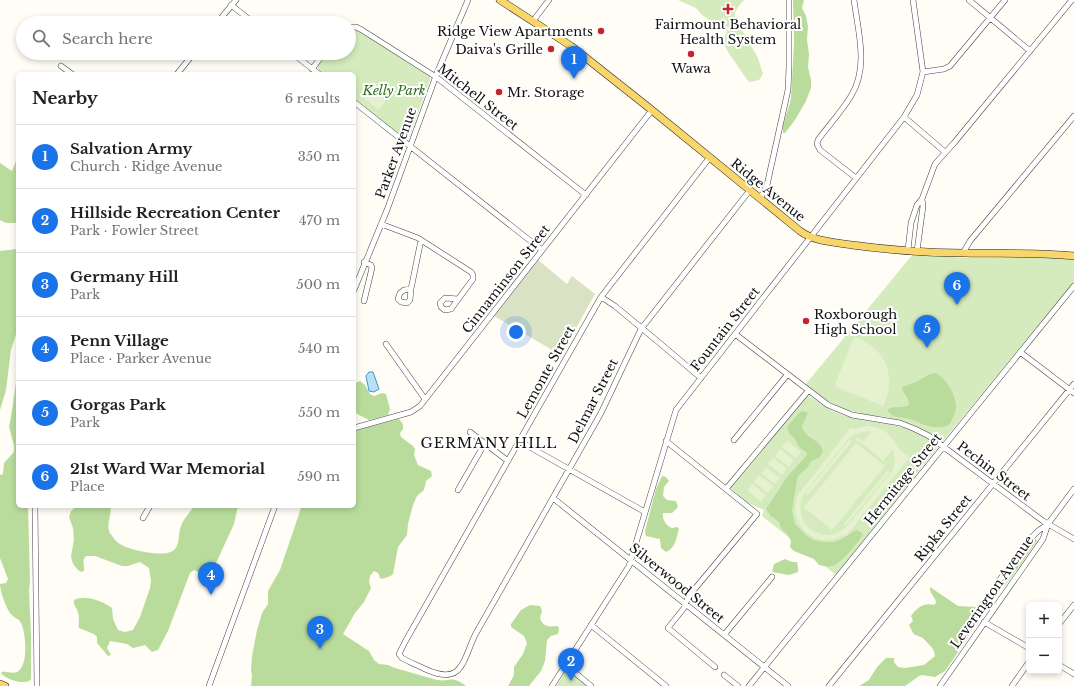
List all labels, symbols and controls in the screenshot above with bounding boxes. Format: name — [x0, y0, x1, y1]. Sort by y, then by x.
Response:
marker: Fairmount Behavioral Health System — [722, 3, 734, 15]
search box — [16, 16, 356, 60]
place label: Fairmount Behavioral Health System — [655, 16, 801, 48]
place label: Ridge View Apartments — [437, 23, 593, 40]
marker: Ridge View Apartments — [596, 26, 606, 36]
icon: search — [30, 27, 52, 49]
text: Search here — [62, 29, 153, 48]
place label: Daiva's Grille — [455, 41, 543, 58]
marker: Daiva's Grille — [546, 44, 556, 54]
pin: 1 — [561, 46, 587, 79]
marker: Wawa — [686, 49, 696, 59]
street label: Mitchell Street — [434, 60, 522, 134]
place label: Wawa — [670, 60, 711, 77]
park label: Kelly Park — [362, 82, 426, 99]
place label: Mr. Storage — [507, 84, 584, 101]
marker: Mr. Storage — [494, 87, 504, 97]
text: Nearby — [32, 88, 98, 109]
text: 6 results — [285, 90, 340, 107]
street label: Parker Avenue — [372, 105, 420, 201]
text: Salvation Army — [70, 139, 192, 158]
text: 1 — [42, 148, 48, 165]
text: 350 m — [298, 148, 340, 165]
street label: Ridge Avenue — [727, 155, 809, 225]
text: Church · Ridge Avenue — [70, 158, 223, 175]
text: Hillside Recreation Center — [70, 203, 280, 222]
text: 2 — [41, 212, 49, 229]
text: 470 m — [299, 212, 340, 229]
street label: Cinnaminson Street — [458, 221, 554, 337]
text: Park · Fowler Street — [70, 222, 199, 239]
text: Germany Hill — [70, 267, 179, 286]
pin: 6 — [944, 272, 970, 305]
text: 3 — [41, 276, 49, 293]
text: 500 m — [296, 276, 340, 293]
street label: Fountain Street — [687, 283, 763, 375]
text: Park — [70, 286, 100, 303]
place label: Roxborough High School — [814, 306, 897, 338]
pin: 5 — [914, 315, 940, 348]
marker: Roxborough High School — [801, 316, 811, 326]
your location — [506, 322, 526, 342]
street label: Lemonte Street — [513, 323, 579, 421]
text: Penn Village — [70, 331, 169, 350]
text: 4 — [41, 340, 49, 357]
text: 540 m — [298, 340, 340, 357]
text: Place · Parker Avenue — [70, 350, 212, 367]
street label: Delmar Street — [564, 356, 622, 446]
text: Gorgas Park — [70, 395, 166, 414]
text: 5 — [41, 404, 49, 421]
text: 550 m — [298, 404, 340, 421]
text: Park — [70, 414, 100, 431]
street label: Hermitage Street — [861, 429, 945, 529]
district label: GERMANY HILL — [421, 434, 557, 452]
street label: Pechin Street — [954, 438, 1034, 504]
text: 21st Ward War Memorial — [70, 459, 265, 478]
text: 6 — [41, 468, 49, 485]
text: 590 m — [297, 468, 340, 485]
text: Place — [70, 478, 105, 495]
street label: Ripka Street — [911, 491, 975, 565]
street label: Leverington Avenue — [947, 532, 1037, 652]
street label: Silverwood Street — [626, 539, 728, 627]
pin: 4 — [198, 562, 224, 595]
map controls — [1026, 602, 1062, 674]
button: + — [1026, 602, 1062, 638]
pin: 3 — [307, 616, 333, 649]
button: − — [1026, 638, 1062, 674]
pin: 2 — [558, 648, 584, 681]

